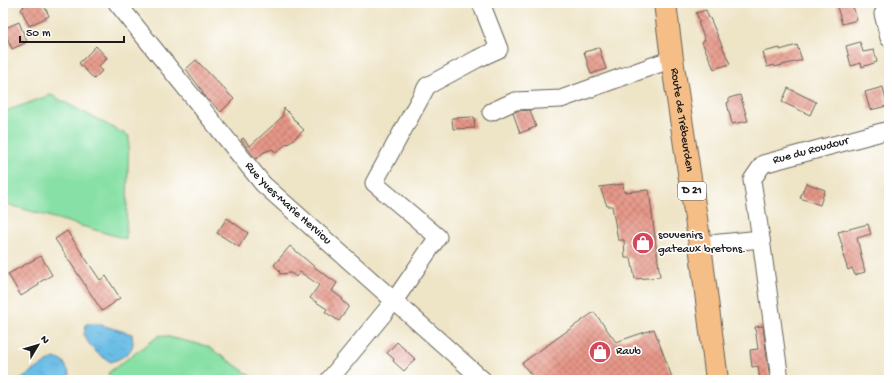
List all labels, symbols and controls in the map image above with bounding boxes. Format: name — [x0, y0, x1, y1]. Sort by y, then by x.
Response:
scale bar — [20, 18, 124, 44]
text: 50 m — [26, 27, 51, 41]
street label: Route de Trébeurden — [666, 67, 696, 173]
street label: Rue du Roudour — [772, 134, 852, 168]
street label: Rue Yves-Marie Herviou — [241, 160, 334, 248]
road number: D 21 — [678, 182, 706, 200]
place label: souvenirs gateaux bretons. — [658, 229, 746, 257]
shop icon: souvenirs gateaux bretons. — [630, 230, 656, 256]
north arrow — [18, 325, 58, 365]
text: N — [37, 334, 51, 347]
shop icon: Raub — [587, 339, 613, 365]
place label: Raub — [616, 345, 642, 359]

